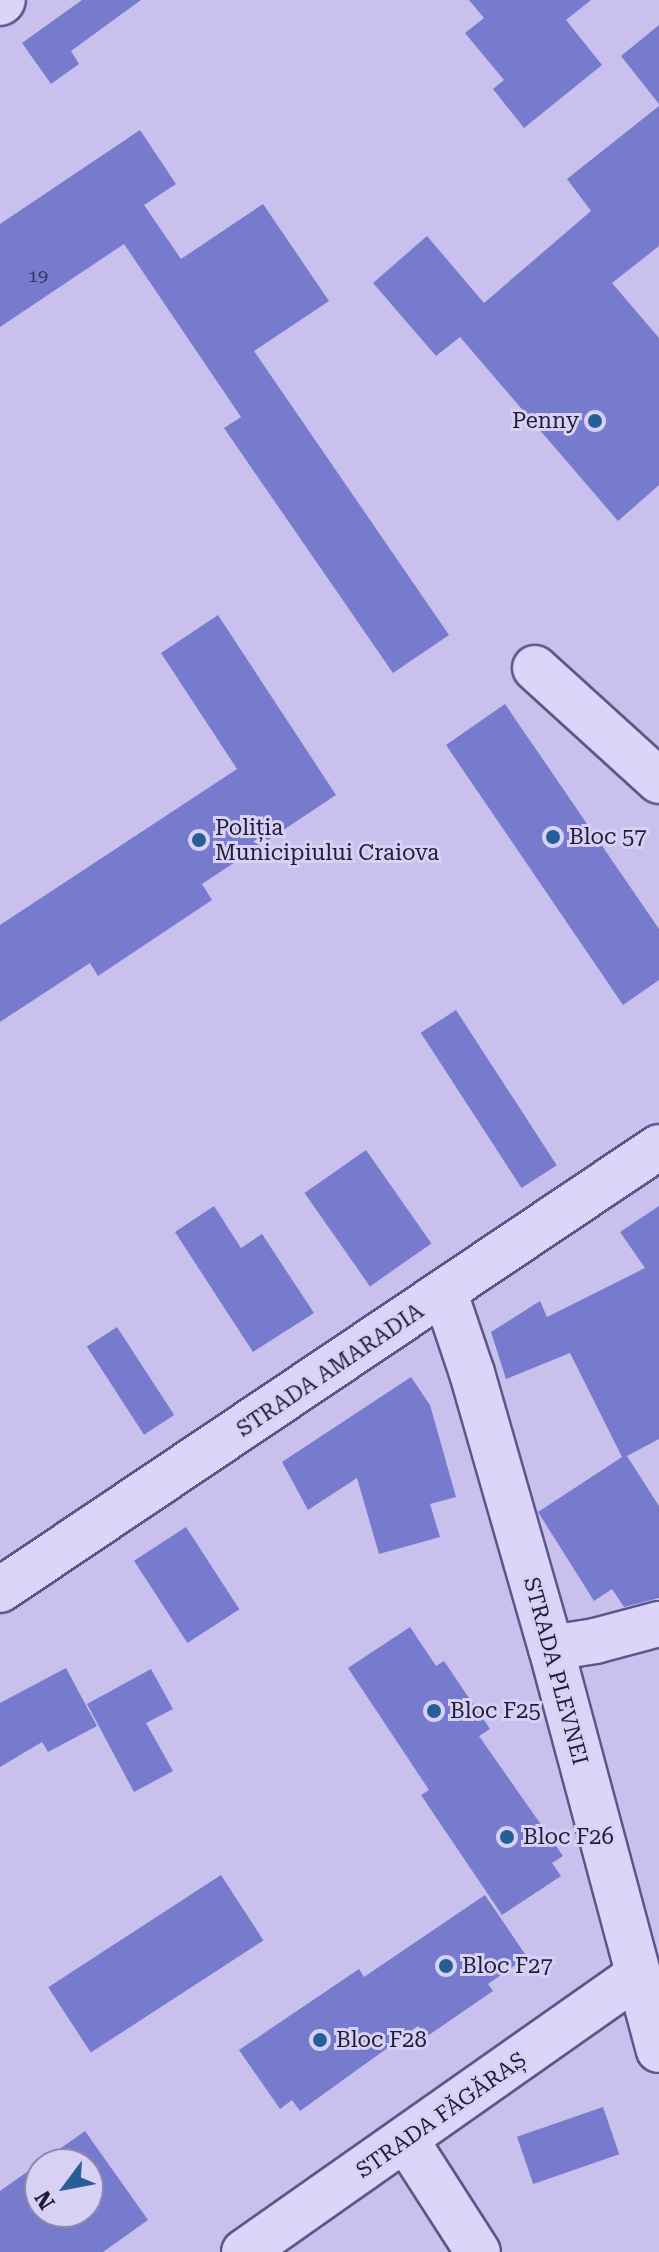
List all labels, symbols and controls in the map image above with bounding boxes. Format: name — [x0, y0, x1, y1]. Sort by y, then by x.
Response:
house number: 19 — [28, 265, 48, 287]
place label: Penny — [512, 408, 579, 434]
marker: Penny — [586, 412, 604, 430]
place label: Poliția Municipiului Craiova — [215, 814, 439, 866]
place label: Bloc 57 — [569, 824, 647, 850]
marker: Bloc 57 — [544, 828, 562, 846]
marker: Poliția Municipiului Craiova — [190, 831, 208, 849]
street label: STRADA AMARADIA — [232, 1298, 428, 1442]
street label: STRADA PLEVNEI — [518, 1574, 594, 1768]
place label: Bloc F25 — [450, 1698, 541, 1724]
marker: Bloc F25 — [425, 1702, 443, 1720]
place label: Bloc F26 — [523, 1824, 614, 1850]
marker: Bloc F26 — [498, 1828, 516, 1846]
place label: Bloc F27 — [462, 1953, 553, 1979]
marker: Bloc F27 — [437, 1957, 455, 1975]
place label: Bloc F28 — [336, 2027, 427, 2053]
marker: Bloc F28 — [311, 2031, 329, 2049]
street label: STRADA FĂGĂRAȘ — [351, 2046, 531, 2184]
north arrow — [24, 2148, 104, 2228]
text: N — [30, 2186, 60, 2214]

